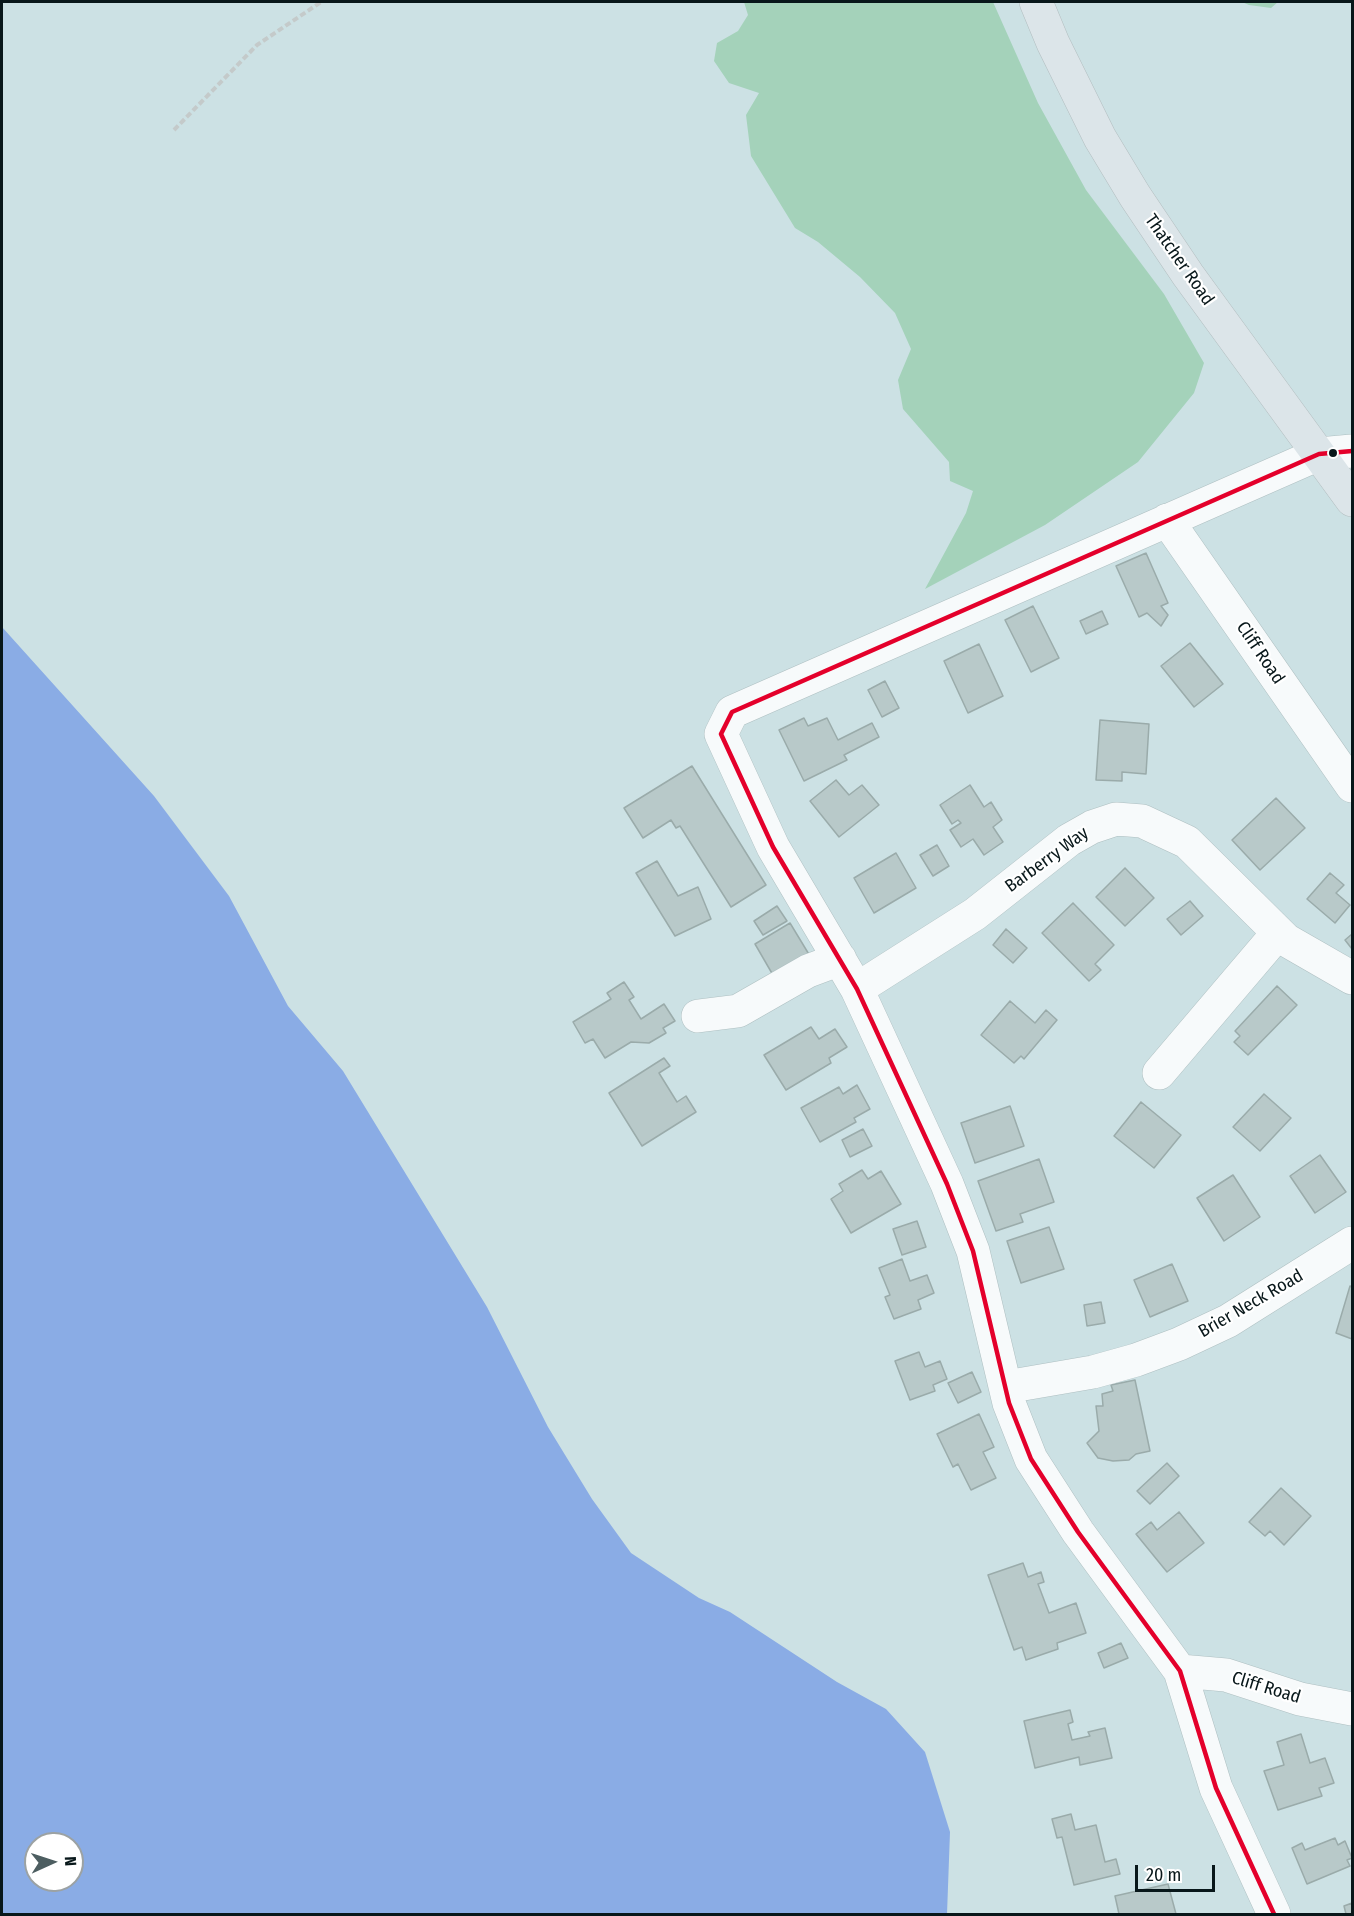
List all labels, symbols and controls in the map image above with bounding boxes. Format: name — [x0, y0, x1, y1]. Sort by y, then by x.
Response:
street label: Thatcher Road — [1140, 210, 1218, 310]
unlabelled marker — [1327, 447, 1339, 459]
street label: Cliff Road — [1231, 618, 1289, 688]
street label: Barberry Way — [1001, 823, 1093, 897]
street label: Brier Neck Road — [1195, 1265, 1307, 1343]
street label: Cliff Road — [1229, 1667, 1303, 1709]
north arrow — [24, 1832, 84, 1892]
scale bar — [1138, 1853, 1218, 1891]
text: N — [61, 1856, 80, 1866]
text: 20 m — [1146, 1864, 1181, 1886]

